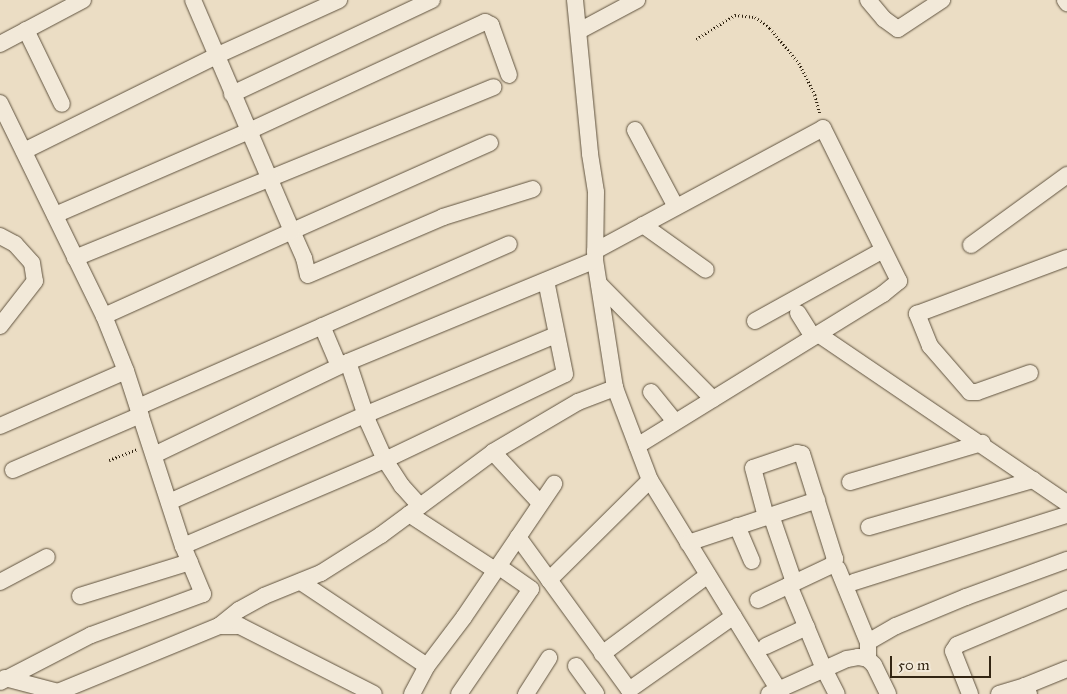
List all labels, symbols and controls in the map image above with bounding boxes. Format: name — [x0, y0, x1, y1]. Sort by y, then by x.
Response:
scale bar — [892, 646, 993, 678]
text: 50 m — [898, 656, 930, 674]

